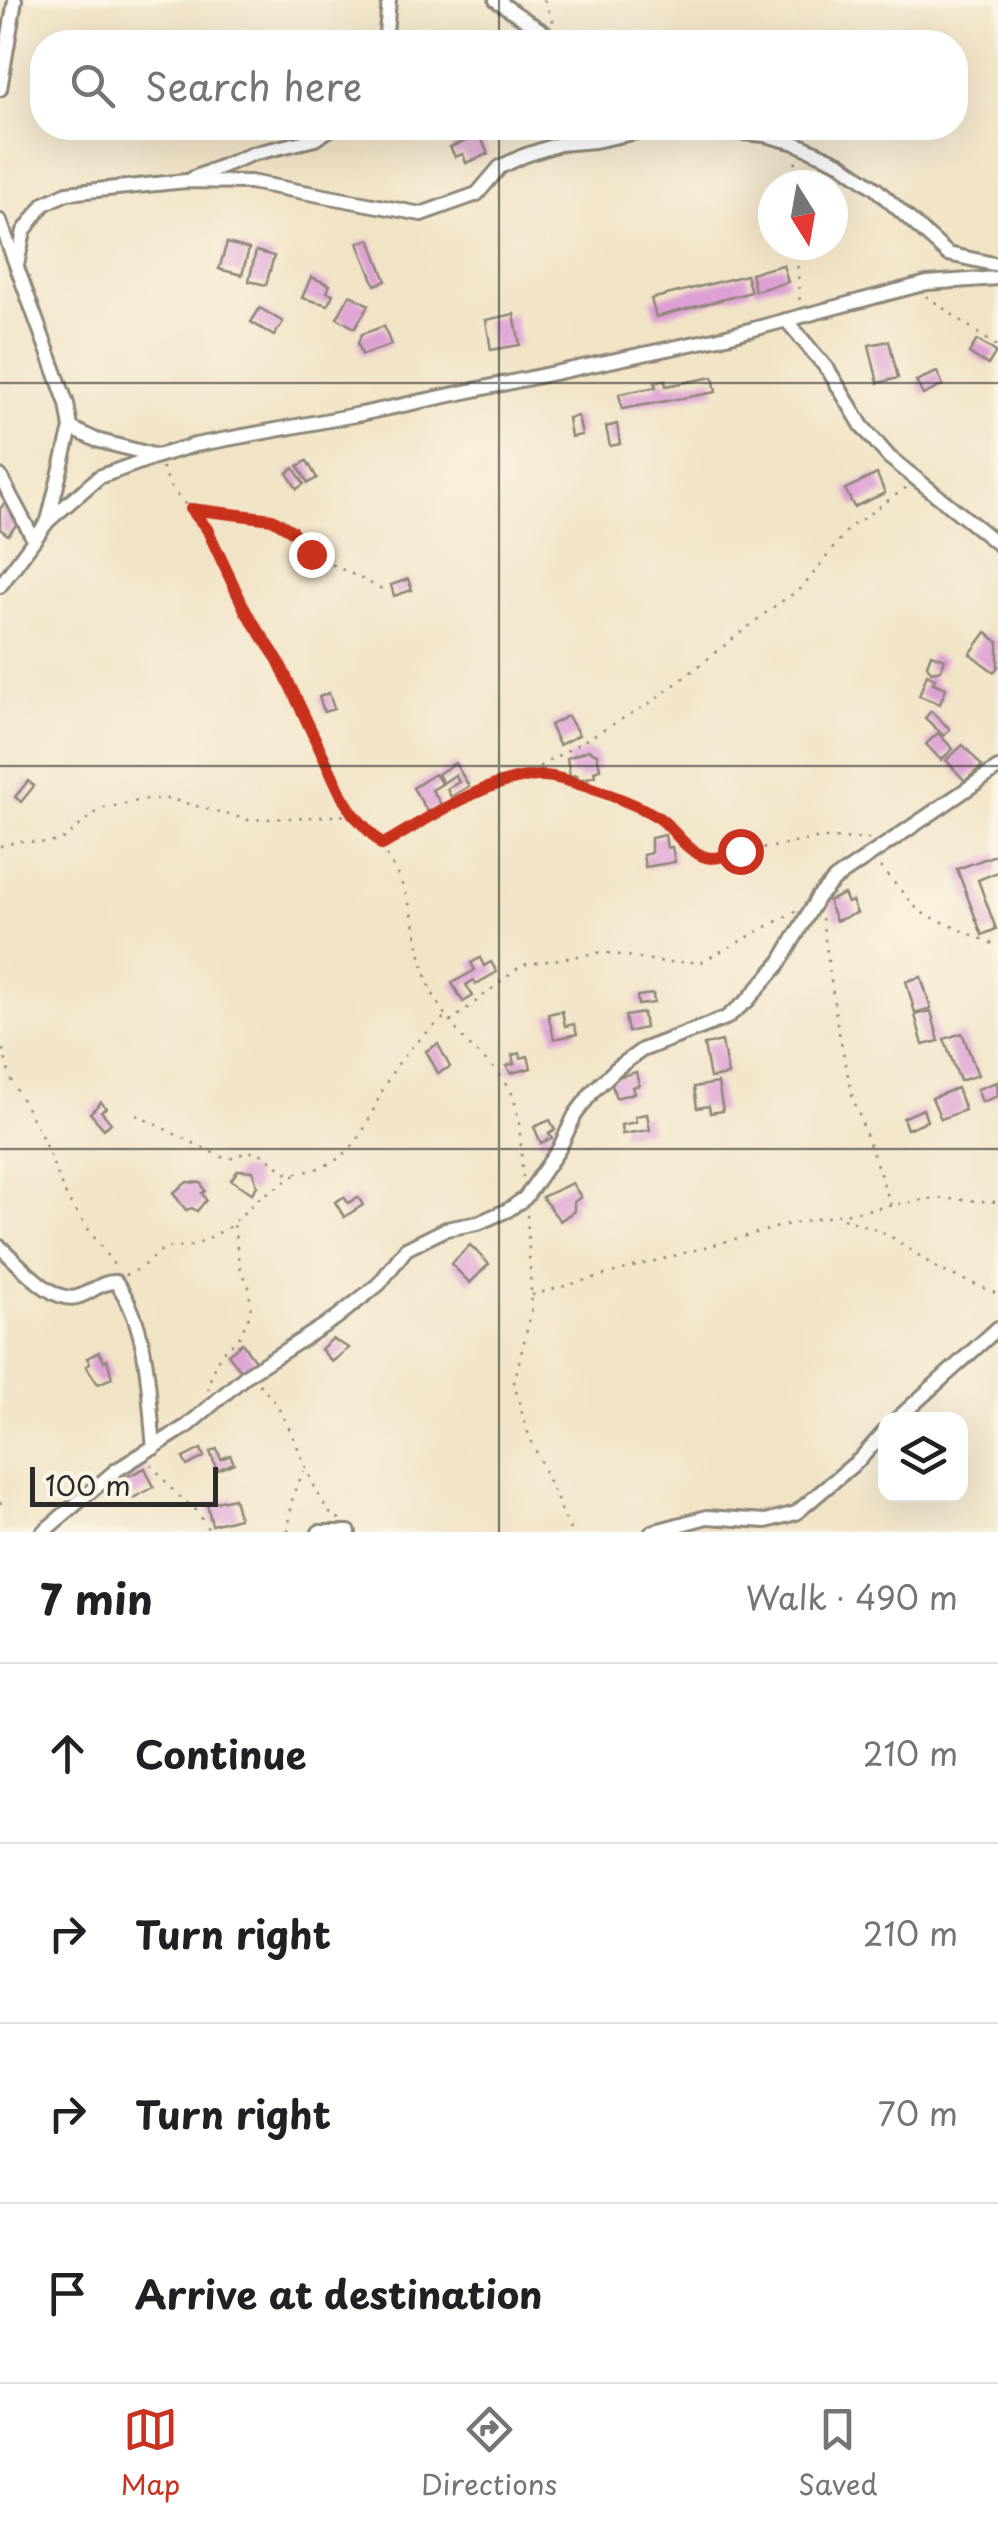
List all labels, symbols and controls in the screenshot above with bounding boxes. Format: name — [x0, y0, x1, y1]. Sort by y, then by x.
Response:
search box — [30, 30, 968, 140]
text: Search here — [145, 57, 362, 114]
icon: search — [65, 58, 120, 113]
north arrow — [758, 170, 848, 260]
route end — [289, 532, 335, 578]
route start — [718, 829, 764, 875]
map controls — [878, 1412, 968, 1502]
button: layers — [878, 1412, 968, 1502]
scale bar — [30, 1462, 218, 1506]
text: 100 m — [45, 1463, 131, 1506]
text: 7 min — [40, 1566, 153, 1629]
text: Walk · 490 m — [746, 1573, 958, 1621]
text: Continue — [135, 1725, 306, 1782]
icon: ahead — [40, 1726, 95, 1781]
text: 210 m — [863, 1729, 958, 1777]
text: Turn right — [135, 1905, 331, 1962]
icon: right — [40, 1906, 95, 1961]
text: 210 m — [863, 1909, 958, 1957]
text: Turn right — [135, 2085, 331, 2142]
icon: right — [40, 2086, 95, 2141]
text: 70 m — [878, 2089, 958, 2137]
text: Arrive at destination — [135, 2265, 543, 2322]
icon: arrive — [40, 2266, 95, 2321]
tab: Map — [120, 2402, 180, 2505]
tab: Directions — [421, 2402, 557, 2505]
tab: Saved — [798, 2402, 878, 2505]

